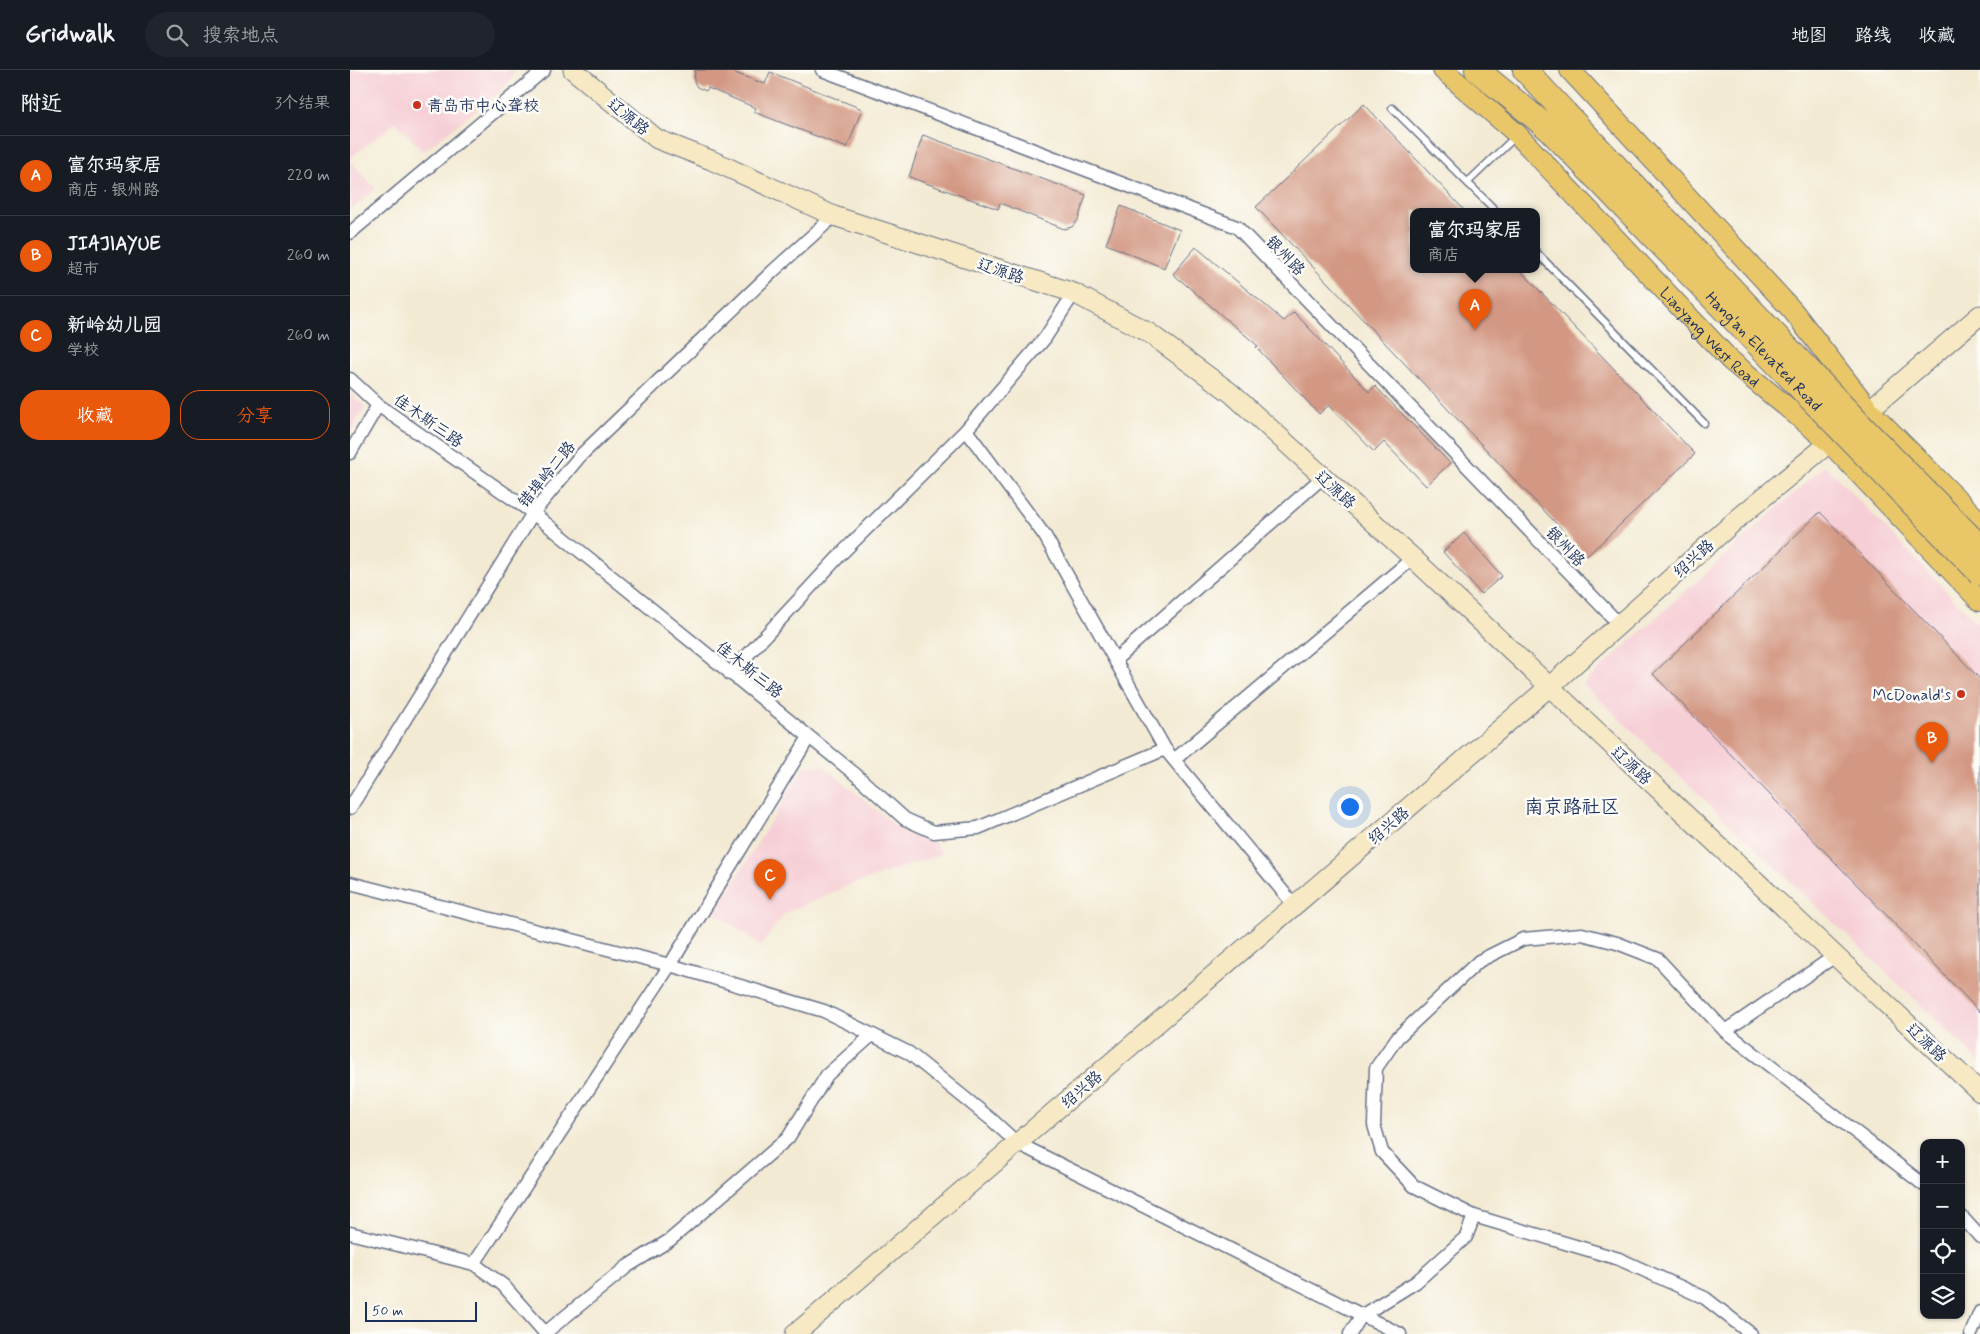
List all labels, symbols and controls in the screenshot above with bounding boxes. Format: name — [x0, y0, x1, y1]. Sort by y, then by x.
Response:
search box — [145, 12, 495, 57]
text: Gridwalk — [25, 19, 115, 50]
icon: search — [163, 21, 191, 49]
text: 搜索地点 — [203, 23, 279, 48]
text: 地图 — [1791, 24, 1827, 48]
text: 路线 — [1855, 24, 1891, 48]
text: 收藏 — [1919, 24, 1955, 48]
text: 附近 — [20, 90, 62, 118]
text: 3个结果 — [275, 93, 330, 114]
street label: 辽源路 — [603, 94, 653, 140]
place label: 青岛市中心聋校 — [427, 96, 539, 117]
marker: 青岛市中心聋校 — [411, 99, 423, 111]
text: 富尔玛家居 — [67, 153, 162, 178]
text: A — [31, 165, 41, 186]
text: 220 m — [287, 165, 330, 186]
text: 商店 · 银州路 — [67, 180, 159, 201]
popup — [1410, 208, 1540, 273]
text: 富尔玛家居 — [1427, 218, 1523, 243]
street label: 银州路 — [1261, 231, 1309, 281]
text: JIAJIAYUE — [67, 232, 161, 257]
text: B — [31, 245, 41, 266]
text: 260 m — [287, 245, 330, 266]
text: 商店 — [1427, 245, 1460, 266]
street label: 辽源路 — [974, 254, 1027, 289]
text: 超市 — [67, 259, 99, 280]
street label: Liaoyang West Road — [1655, 283, 1764, 392]
street label: Hang'an Elevated Road — [1700, 287, 1826, 416]
pin: A — [1459, 289, 1491, 330]
text: 新岭幼儿园 — [67, 313, 162, 338]
text: C — [30, 325, 42, 346]
text: 260 m — [287, 325, 330, 346]
text: 学校 — [67, 340, 99, 361]
button: 收藏 — [20, 390, 170, 440]
button: 分享 — [180, 390, 330, 440]
street label: 佳木斯三路 — [389, 390, 467, 453]
street label: 错埠岭二路 — [514, 437, 581, 513]
street label: 辽源路 — [1310, 466, 1360, 514]
street label: 银州路 — [1541, 522, 1589, 572]
street label: 绍兴路 — [1669, 535, 1719, 583]
street label: 佳木斯三路 — [711, 637, 787, 704]
place label: McDonald's — [1872, 685, 1951, 706]
marker: McDonald's — [1955, 688, 1967, 700]
pin: B — [1916, 722, 1948, 763]
street label: 辽源路 — [1606, 742, 1656, 790]
your location — [1337, 794, 1363, 820]
district label: 南京路社区 — [1524, 795, 1620, 820]
street label: 绍兴路 — [1364, 802, 1414, 850]
pin: C — [754, 859, 786, 900]
street label: 辽源路 — [1901, 1019, 1951, 1067]
street label: 绍兴路 — [1057, 1066, 1107, 1114]
map controls — [1920, 1139, 1965, 1319]
button: + — [1920, 1139, 1965, 1184]
button: − — [1920, 1184, 1965, 1229]
button: locate — [1920, 1229, 1965, 1274]
button: layers — [1920, 1274, 1965, 1319]
scale bar — [365, 1299, 478, 1322]
text: 50 m — [372, 1302, 403, 1320]

